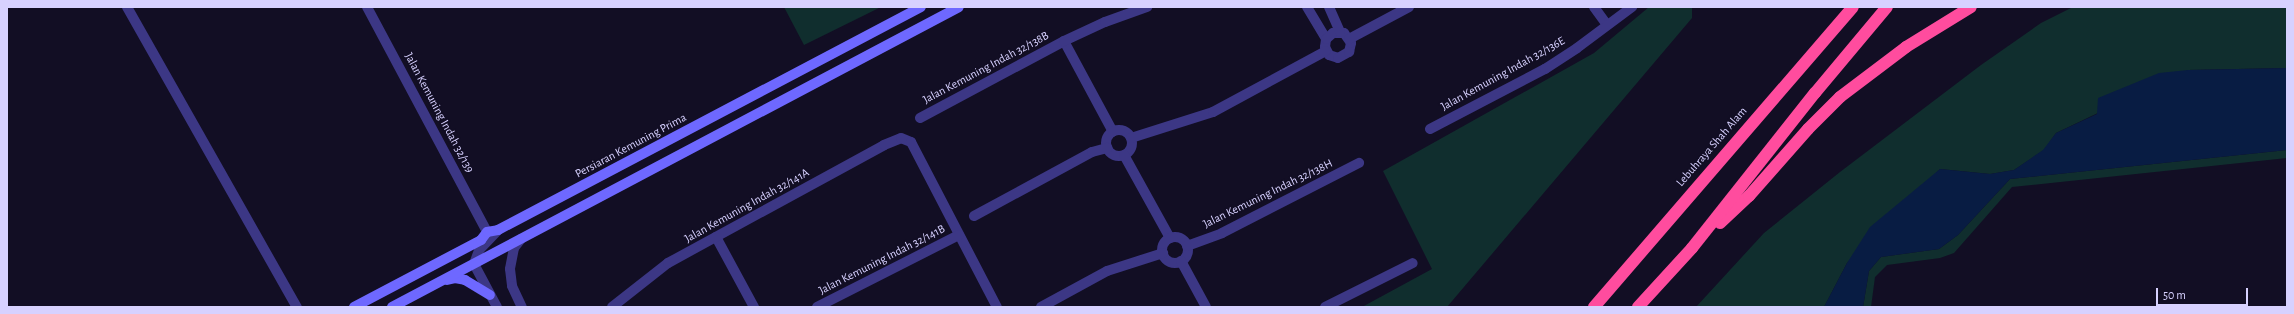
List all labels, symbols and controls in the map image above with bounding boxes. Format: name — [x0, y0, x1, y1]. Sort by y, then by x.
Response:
street label: Jalan Kemuning Indah 32/138B — [921, 29, 1051, 107]
street label: Jalan Kemuning Indah 32/136E — [1438, 34, 1568, 114]
street label: Jalan Kemuning Indah 32/139 — [401, 50, 477, 176]
street label: Lebuhraya Shah Alam — [1673, 104, 1751, 190]
street label: Persiaran Kemuning Prima — [573, 111, 689, 181]
street label: Jalan Kemuning Indah 32/138H — [1201, 156, 1335, 232]
street label: Jalan Kemuning Indah 32/141A — [682, 166, 812, 246]
street label: Jalan Kemuning Indah 32/141B — [816, 222, 948, 298]
scale bar — [2158, 280, 2250, 306]
text: 50 m — [2163, 289, 2186, 301]

